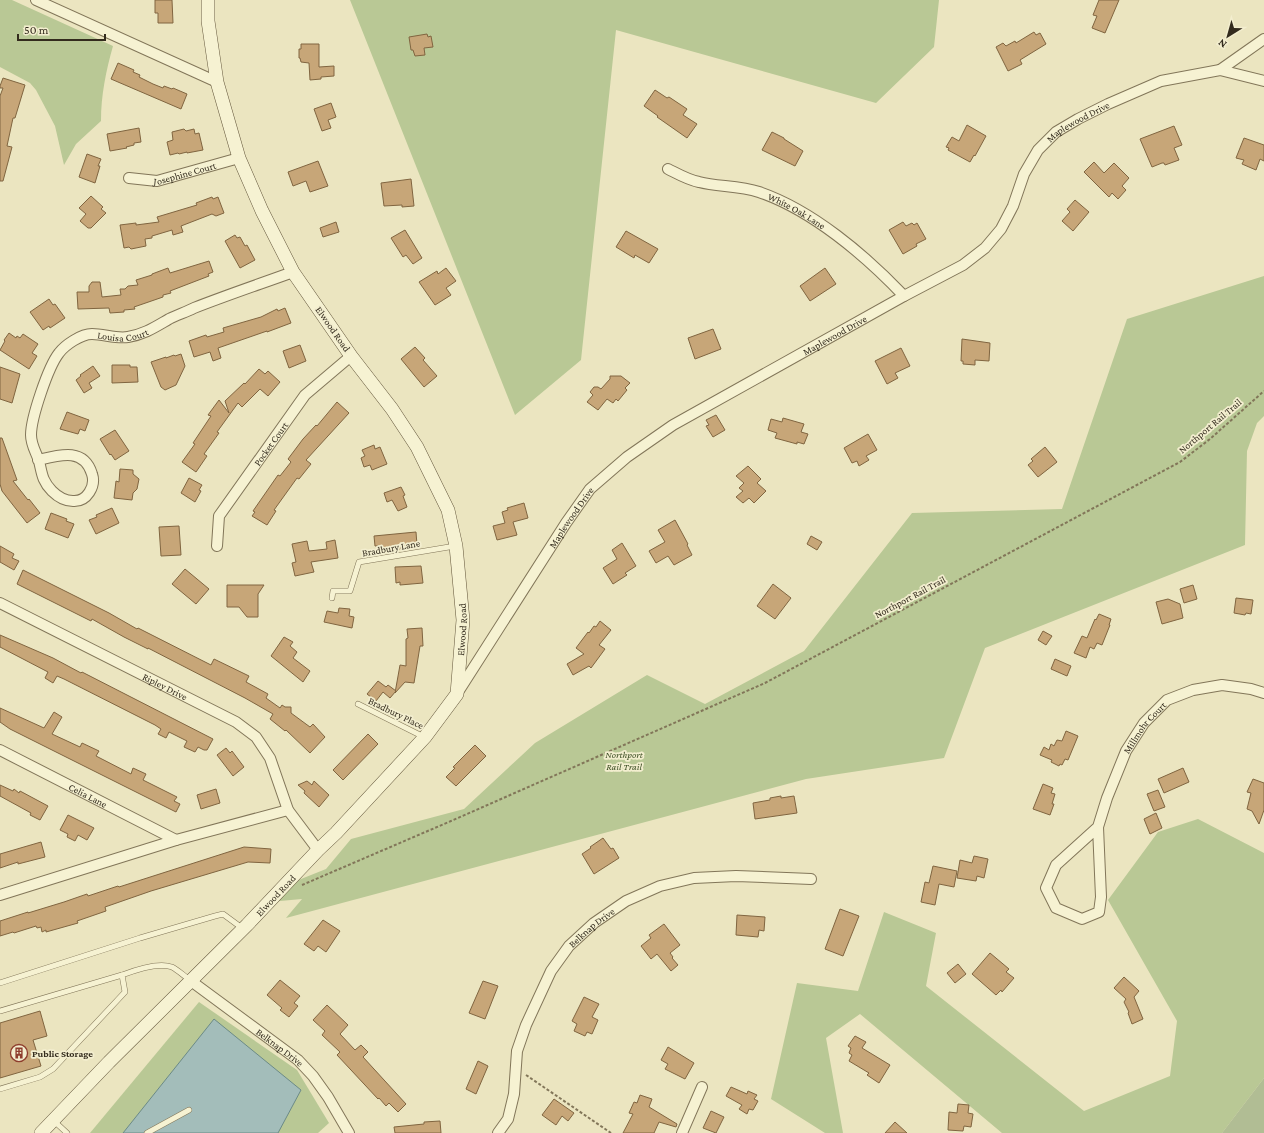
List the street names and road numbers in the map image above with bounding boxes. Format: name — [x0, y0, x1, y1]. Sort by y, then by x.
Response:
street label: Maplewood Drive — [1044, 99, 1111, 144]
street label: Josephine Court — [152, 159, 218, 186]
street label: White Oak Lane — [766, 190, 828, 231]
street label: Elwood Road — [313, 304, 353, 354]
street label: Maplewood Drive — [801, 312, 869, 357]
street label: Louisa Court — [97, 326, 151, 343]
street label: Northport Rail Trail — [1176, 396, 1244, 455]
street label: Pocket Court — [251, 419, 290, 468]
street label: Maplewood Drive — [546, 484, 596, 550]
street label: Bradbury Lane — [361, 537, 421, 559]
street label: Northport Rail Trail — [873, 574, 948, 620]
street label: Elwood Road — [455, 602, 469, 656]
street label: Ripley Drive — [141, 670, 190, 702]
street label: Bradbury Place — [367, 695, 426, 731]
street label: Millmohr Court — [1121, 699, 1168, 755]
street label: Celia Lane — [67, 781, 110, 810]
street label: Elwood Road — [253, 872, 298, 918]
street label: Belknap Drive — [566, 905, 617, 949]
street label: Belknap Drive — [254, 1026, 307, 1069]

